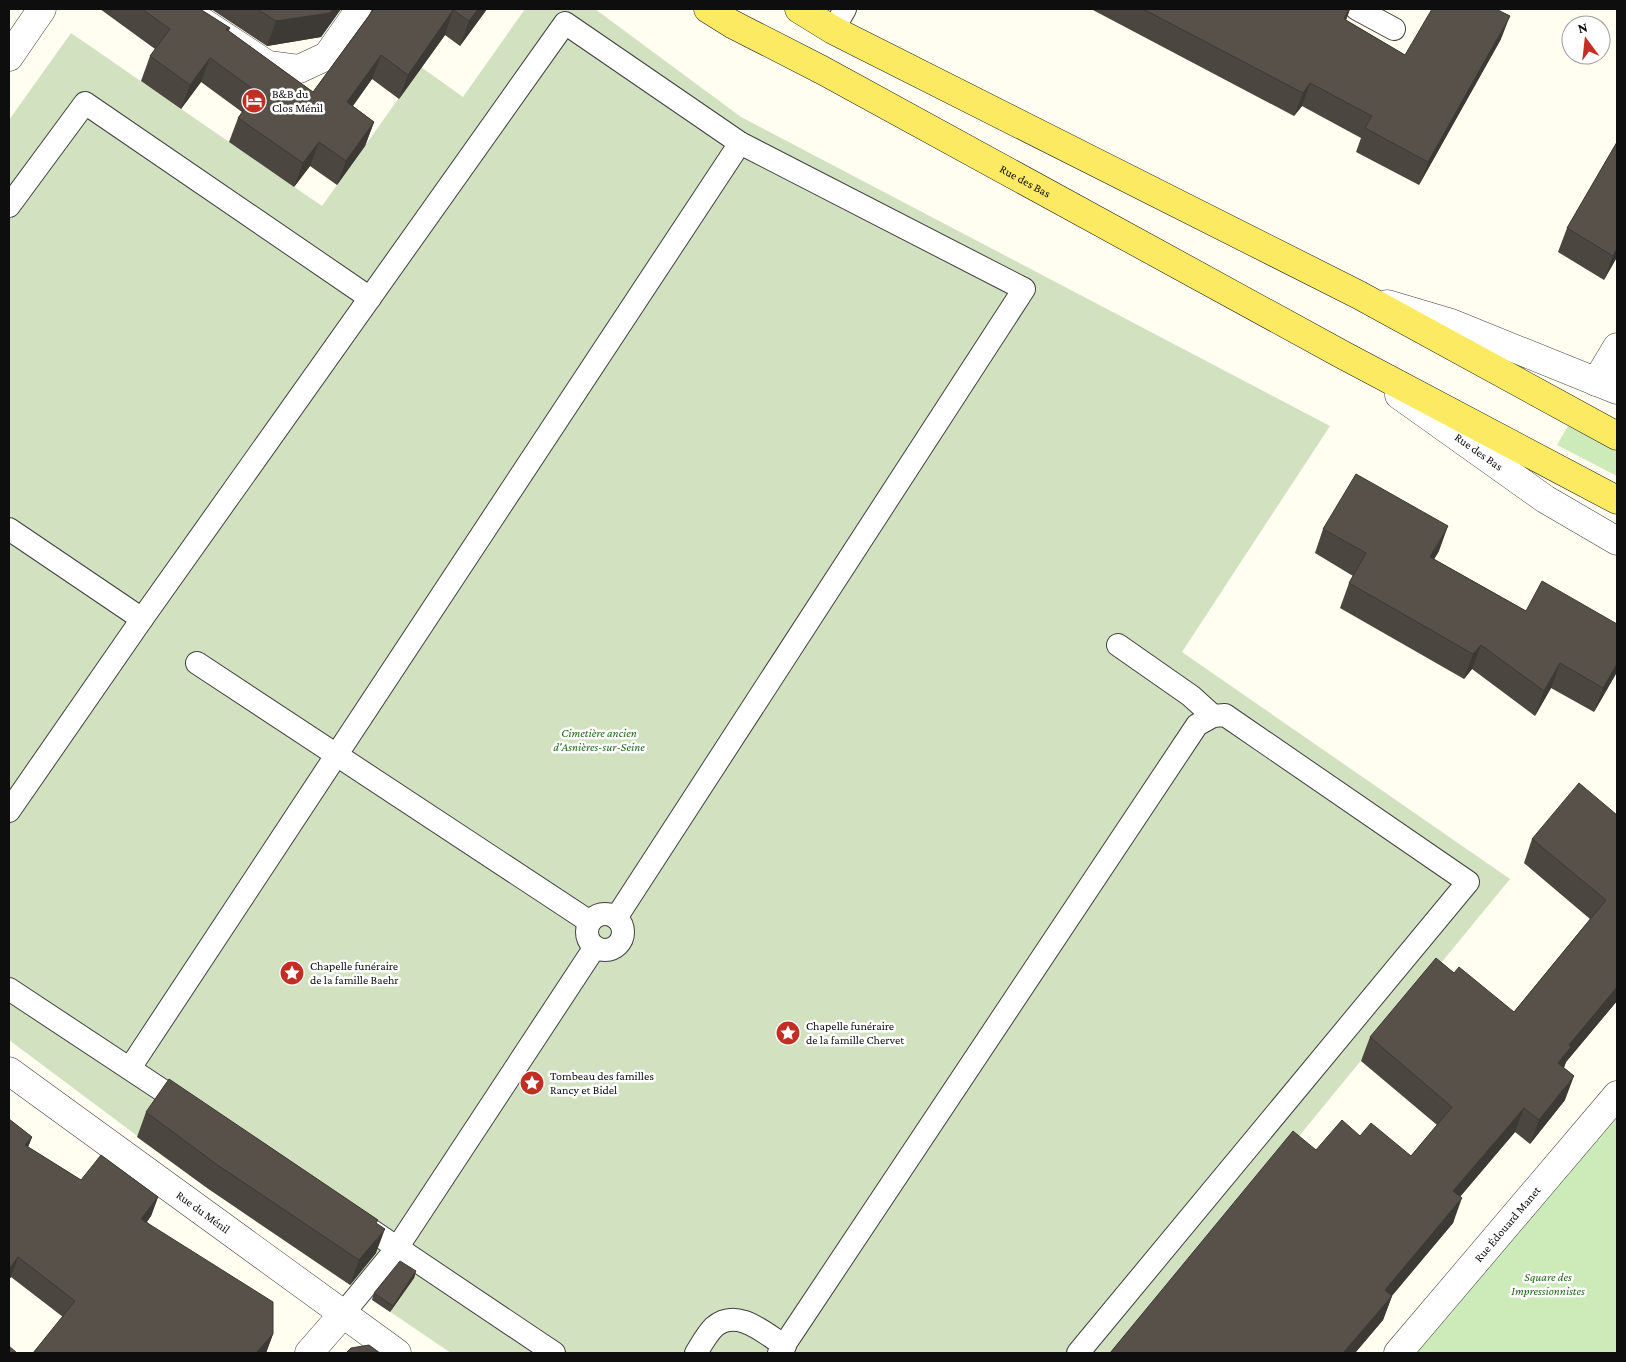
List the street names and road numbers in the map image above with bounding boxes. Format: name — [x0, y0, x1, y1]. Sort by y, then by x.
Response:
street label: Rue des Bas — [997, 162, 1053, 201]
street label: Rue des Bas — [1452, 430, 1506, 474]
street label: Rue Édouard Manet — [1471, 1183, 1544, 1265]
street label: Rue du Ménil — [173, 1188, 233, 1236]

